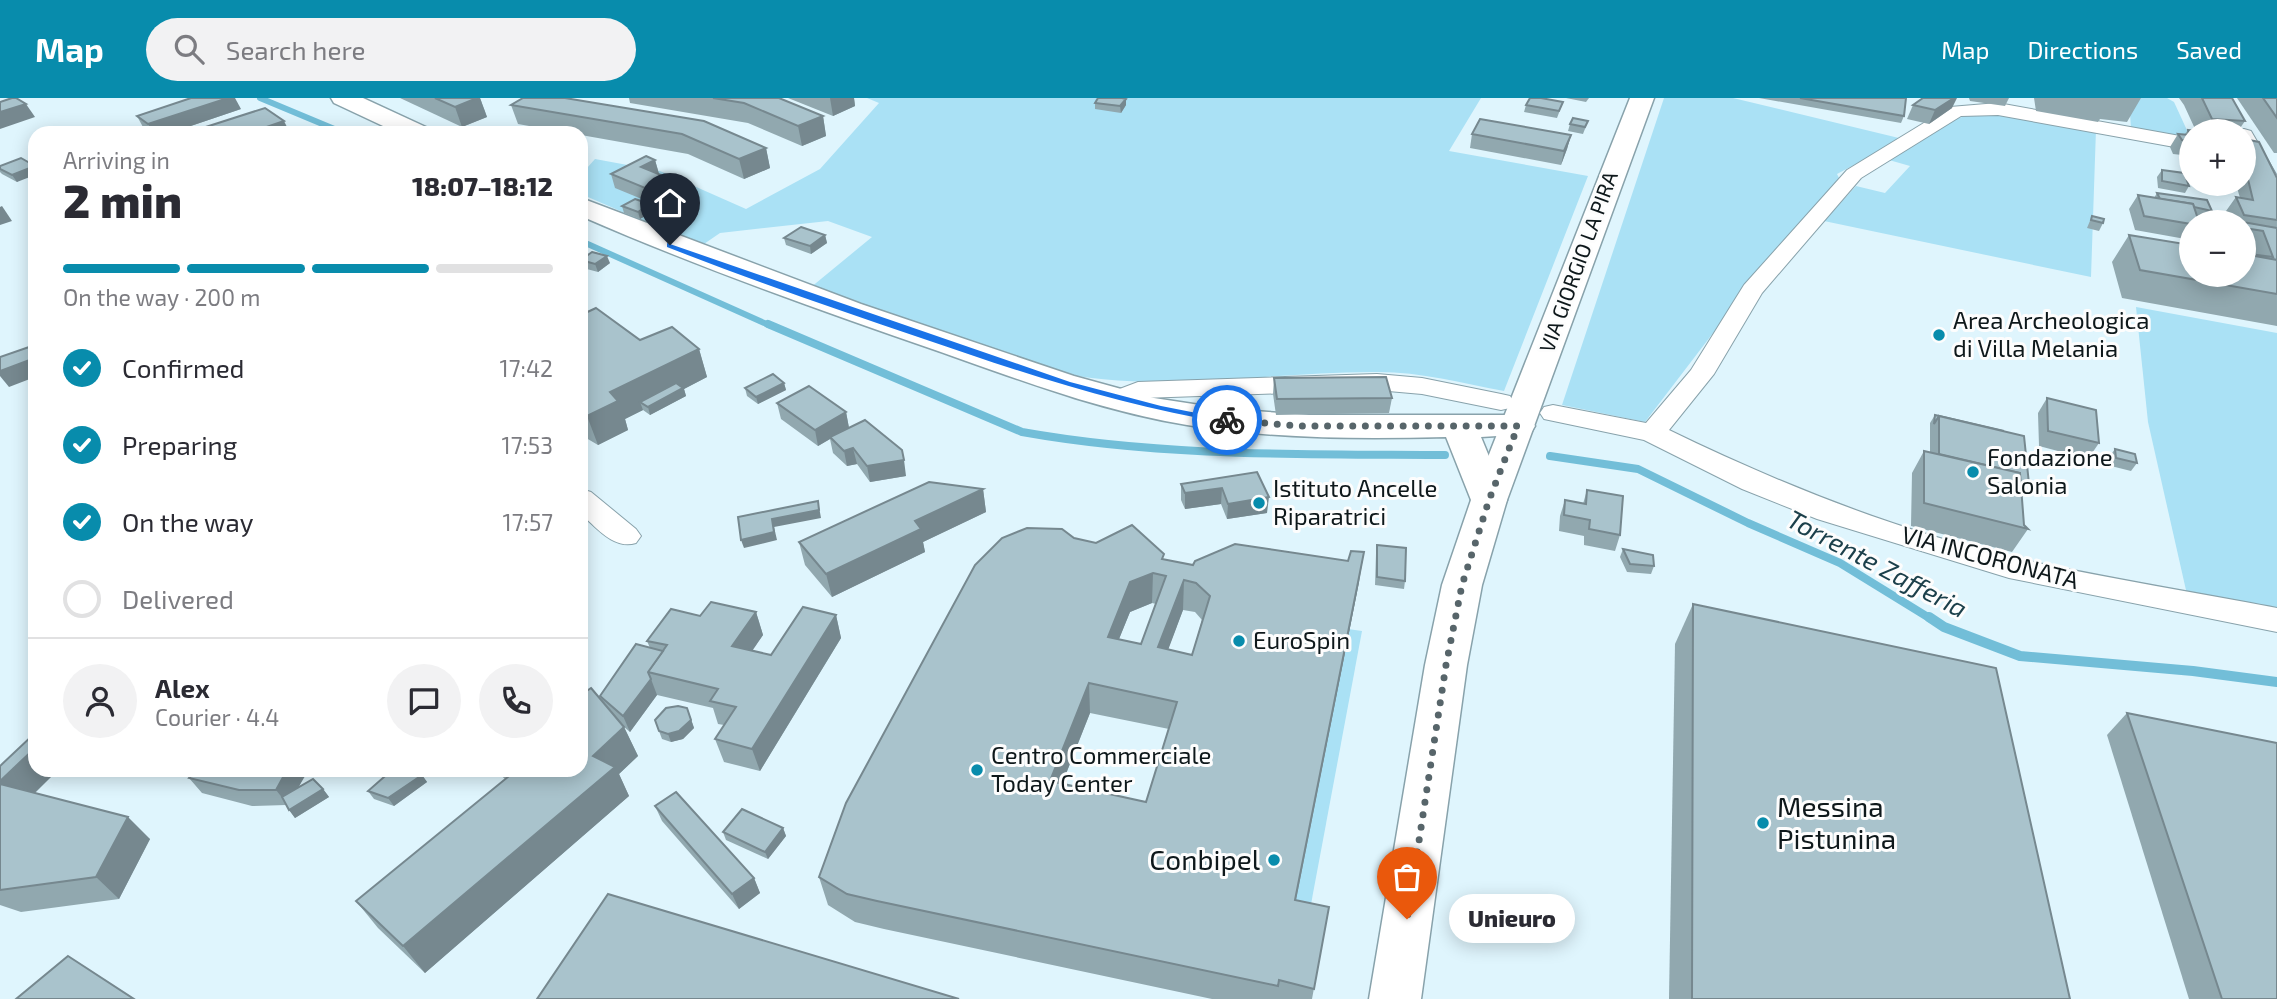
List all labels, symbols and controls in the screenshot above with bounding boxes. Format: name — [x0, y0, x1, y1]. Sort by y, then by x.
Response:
search box — [146, 18, 636, 81]
text: Map — [35, 29, 104, 69]
icon: search — [170, 30, 208, 68]
text: Search here — [226, 34, 365, 65]
text: Map — [1941, 35, 1989, 64]
text: Directions — [2027, 35, 2138, 64]
text: Saved — [2176, 35, 2242, 64]
map controls — [2179, 119, 2256, 287]
button: + — [2179, 119, 2256, 196]
text: Arriving in — [63, 146, 170, 174]
street label: VIA GIORGIO LA PIRA — [1533, 168, 1622, 355]
text: 18:07–18:12 — [412, 170, 553, 201]
text: 2 min — [63, 172, 182, 227]
pin — [640, 173, 700, 245]
icon: home — [651, 184, 689, 222]
button: − — [2179, 210, 2256, 287]
text: On the way · 200 m — [63, 283, 260, 311]
place label: Area Archeologica di Villa Melania — [1953, 305, 2150, 362]
marker: Area Archeologica di Villa Melania — [1931, 327, 1947, 343]
icon: check — [63, 349, 101, 387]
text: Confirmed — [122, 352, 245, 383]
text: 17:42 — [500, 354, 553, 382]
courier — [1192, 385, 1262, 455]
icon: bike — [1208, 401, 1246, 439]
icon: check — [63, 426, 101, 464]
text: Preparing — [122, 429, 237, 460]
text: 17:53 — [502, 431, 553, 459]
place label: Fondazione Salonia — [1987, 442, 2113, 499]
marker: Fondazione Salonia — [1965, 464, 1981, 480]
place label: Istituto Ancelle Riparatrici — [1273, 473, 1437, 530]
marker: Istituto Ancelle Riparatrici — [1251, 495, 1267, 511]
water label: Torrente Zafferia — [1782, 502, 1973, 623]
icon: check — [63, 503, 101, 541]
text: On the way — [122, 506, 253, 537]
text: 17:57 — [503, 508, 553, 536]
street label: VIA INCORONATA — [1899, 519, 2082, 594]
text: Delivered — [122, 583, 234, 614]
place label: EuroSpin — [1253, 625, 1350, 654]
marker: EuroSpin — [1231, 633, 1247, 649]
button: person — [63, 664, 137, 738]
button: chat — [387, 664, 461, 738]
button: phone — [479, 664, 553, 738]
text: Alex — [155, 672, 210, 703]
text: Courier · 4.4 — [155, 703, 279, 731]
place label: Centro Commerciale Today Center — [991, 740, 1211, 797]
marker: Centro Commerciale Today Center — [969, 762, 985, 778]
place label: Messina Pistunina — [1777, 789, 1896, 855]
marker: Messina Pistunina — [1755, 815, 1771, 831]
place label: Conbipel — [1149, 842, 1261, 876]
pin — [1377, 847, 1437, 919]
marker: Conbipel — [1266, 852, 1282, 868]
icon: bag — [1388, 858, 1426, 896]
callout: Unieuro — [1449, 894, 1575, 944]
text: Unieuro — [1468, 904, 1556, 932]

